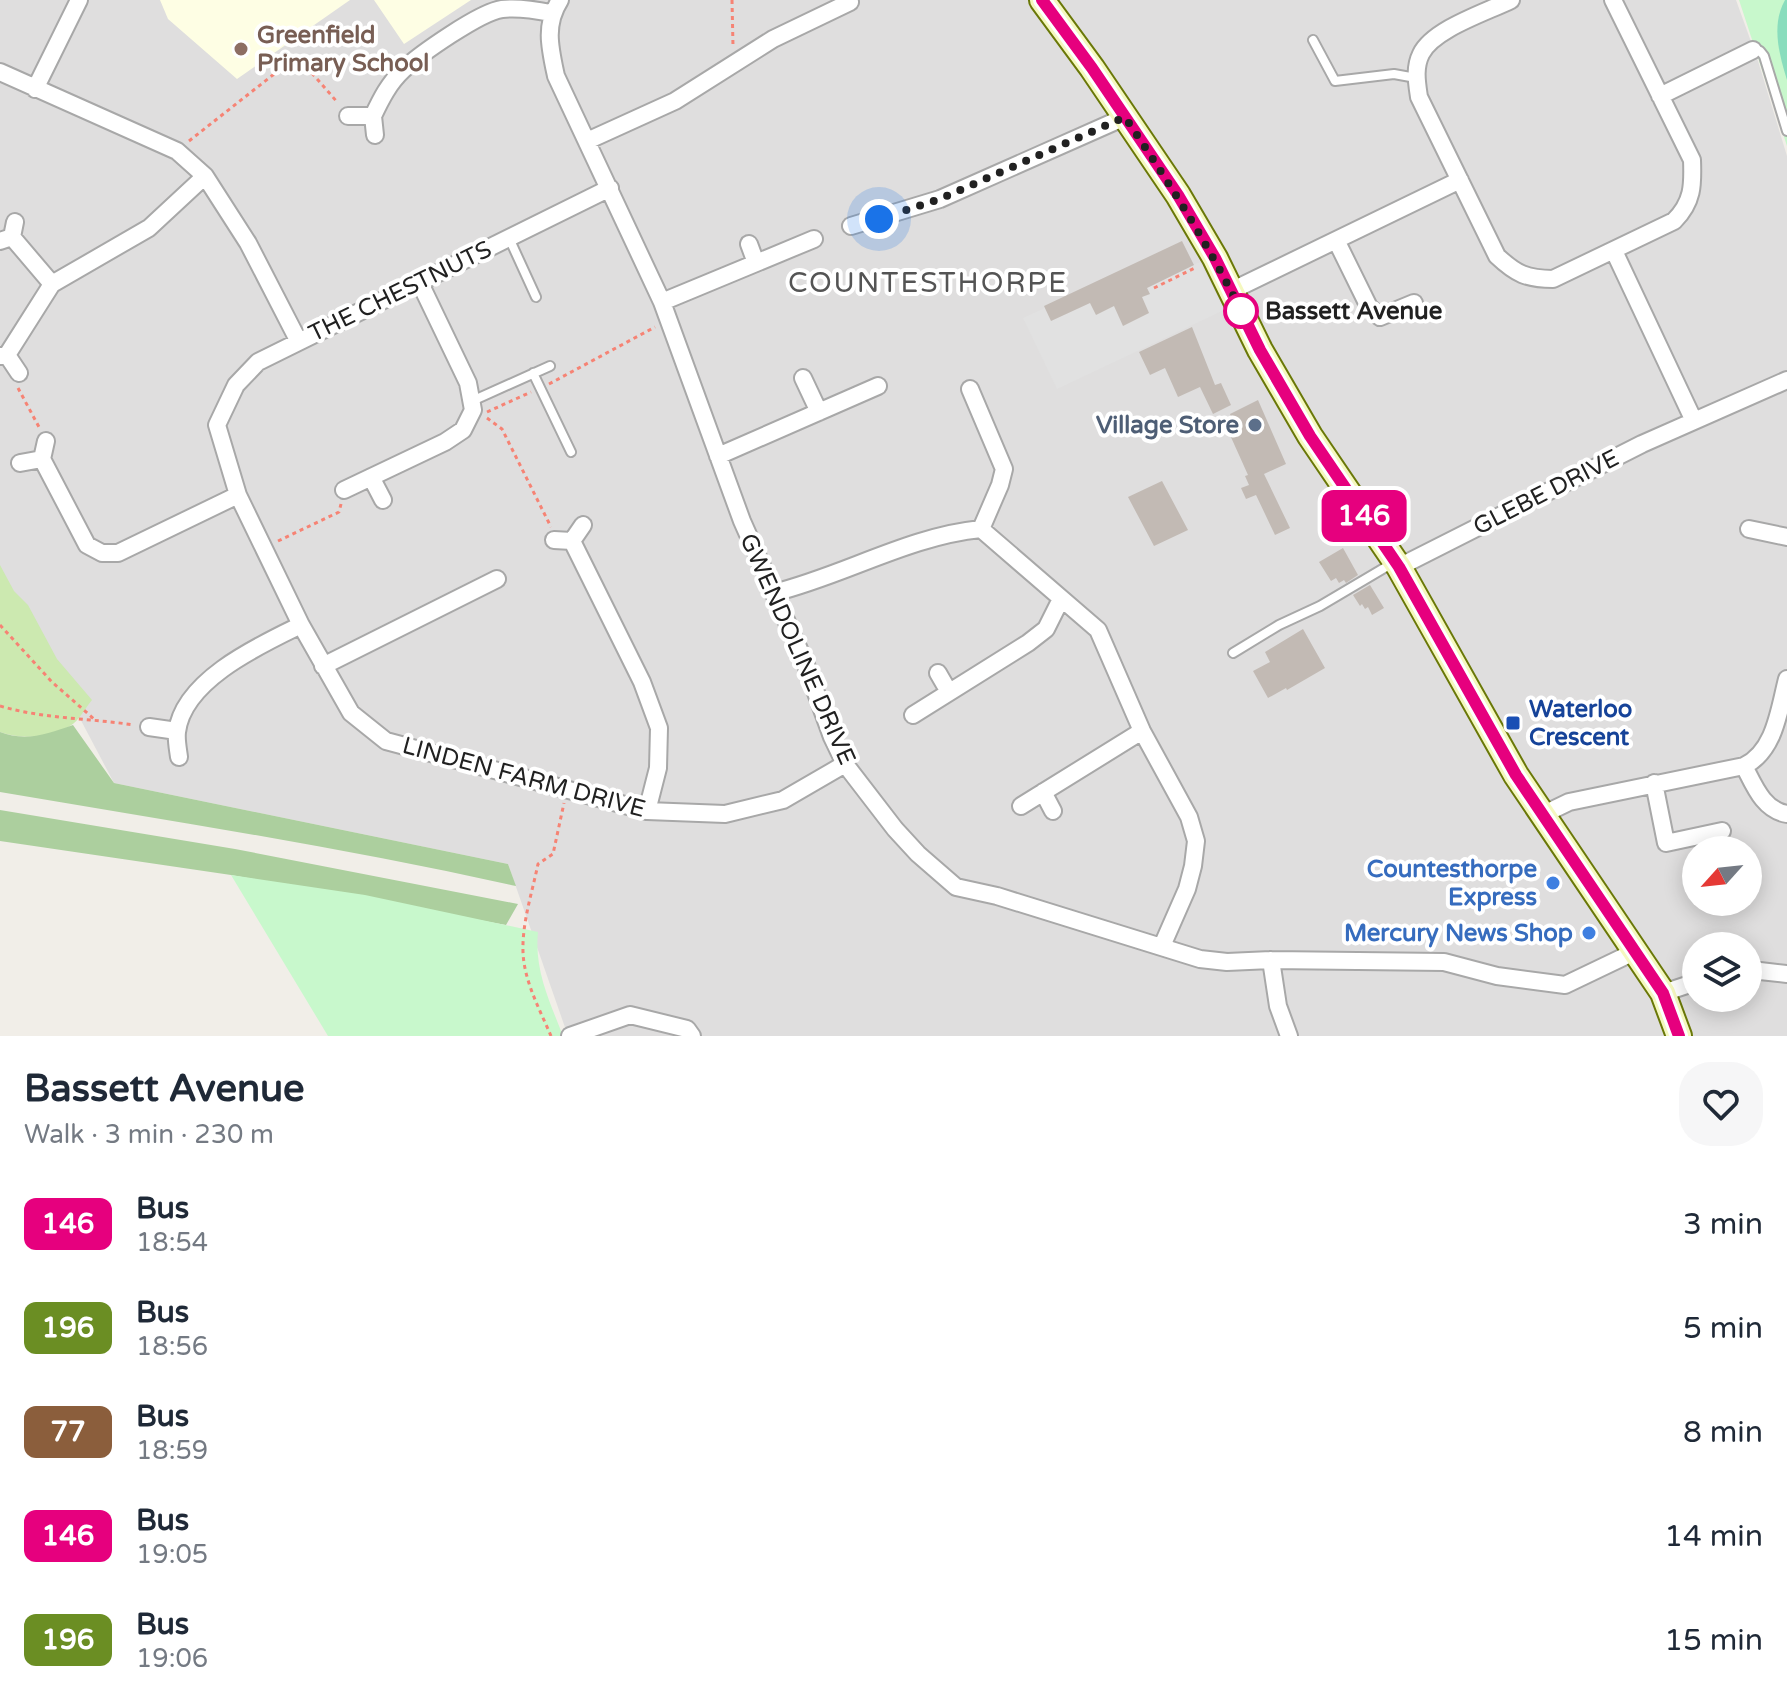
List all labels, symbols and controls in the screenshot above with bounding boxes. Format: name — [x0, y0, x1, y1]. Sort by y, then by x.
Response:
place label: Greenfield Primary School — [257, 21, 429, 78]
marker: Greenfield Primary School — [232, 40, 250, 58]
your location — [859, 199, 899, 239]
street label: THE CHESTNUTS — [304, 235, 496, 348]
district label: COUNTESTHORPE — [788, 266, 1068, 300]
marker: Bassett Avenue — [1224, 294, 1258, 328]
place label: Bassett Avenue — [1265, 297, 1443, 326]
place label: Village Store — [1096, 411, 1239, 440]
marker: Village Store — [1246, 416, 1264, 434]
street label: GLEBE DRIVE — [1469, 443, 1624, 542]
line badge: 146 — [1318, 490, 1410, 542]
text: 146 — [1338, 499, 1390, 533]
street label: GWENDOLINE DRIVE — [733, 529, 862, 769]
place label: Waterloo Crescent — [1529, 695, 1632, 752]
marker: Waterloo Crescent — [1504, 714, 1522, 732]
street label: LINDEN FARM DRIVE — [399, 731, 649, 824]
north arrow — [1682, 836, 1762, 916]
map controls — [1682, 836, 1762, 1012]
place label: Countesthorpe Express — [1367, 855, 1537, 912]
marker: Countesthorpe Express — [1544, 874, 1562, 892]
place label: Mercury News Shop — [1344, 919, 1573, 948]
marker: Mercury News Shop — [1580, 924, 1598, 942]
button: layers — [1682, 932, 1762, 1012]
button: heart — [1679, 1062, 1763, 1146]
text: Bassett Avenue — [24, 1066, 305, 1112]
text: Walk · 3 min · 230 m — [24, 1119, 274, 1150]
text: Bus — [136, 1190, 189, 1227]
text: 3 min — [1683, 1206, 1763, 1243]
text: 146 — [42, 1207, 94, 1241]
text: 18:54 — [136, 1227, 208, 1258]
text: Bus — [136, 1294, 189, 1331]
text: 5 min — [1683, 1310, 1763, 1347]
text: 196 — [42, 1311, 94, 1345]
text: 18:56 — [136, 1331, 208, 1362]
text: Bus — [136, 1398, 189, 1435]
text: 8 min — [1683, 1414, 1763, 1451]
text: 77 — [50, 1415, 86, 1449]
text: 18:59 — [136, 1435, 208, 1466]
text: Bus — [136, 1502, 189, 1539]
text: 14 min — [1664, 1518, 1763, 1555]
text: 146 — [42, 1519, 94, 1553]
text: 19:05 — [136, 1539, 208, 1570]
text: Bus — [136, 1606, 189, 1643]
text: 15 min — [1664, 1622, 1763, 1659]
text: 196 — [42, 1623, 94, 1657]
text: 19:06 — [136, 1643, 208, 1674]

